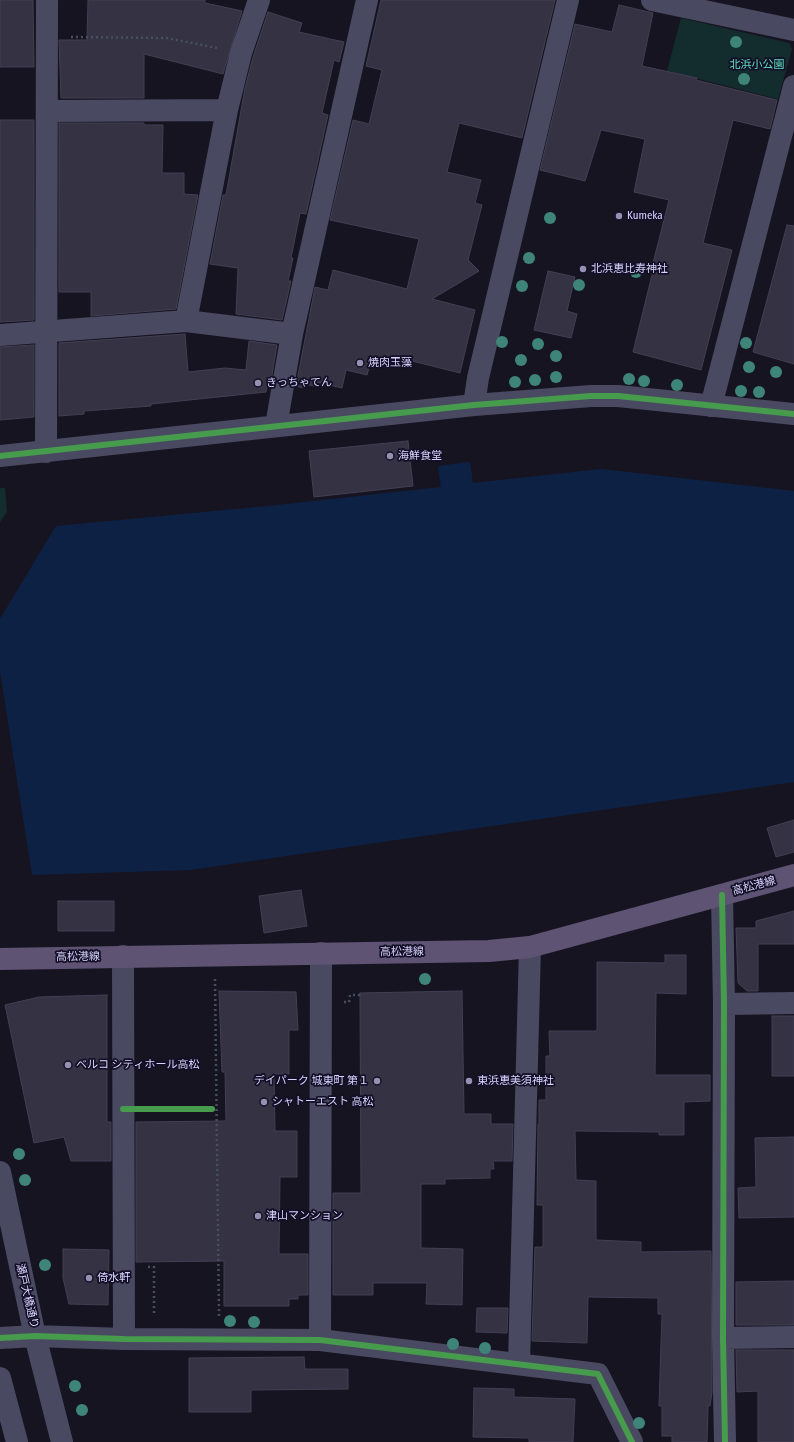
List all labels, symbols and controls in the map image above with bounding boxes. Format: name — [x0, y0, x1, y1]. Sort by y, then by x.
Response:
park label: 北浜小公園 — [730, 58, 784, 72]
place label: Kumeka — [627, 209, 663, 223]
marker: Kumeka — [614, 211, 624, 221]
place label: 北浜恵比寿神社 — [591, 262, 668, 276]
marker: 北浜恵比寿神社 — [578, 264, 588, 274]
place label: 焼肉玉藻 — [368, 356, 412, 370]
marker: 焼肉玉藻 — [355, 358, 365, 368]
place label: きっちゃてん — [266, 376, 332, 390]
marker: きっちゃてん — [253, 378, 263, 388]
place label: 海鮮食堂 — [398, 449, 442, 463]
marker: 海鮮食堂 — [385, 451, 395, 461]
street label: 高松港線 — [731, 874, 777, 898]
street label: 高松港線 — [380, 945, 424, 959]
street label: 高松港線 — [56, 950, 100, 964]
place label: ベルコ シティホール高松 — [76, 1058, 200, 1072]
marker: ベルコ シティホール高松 — [63, 1060, 73, 1070]
place label: デイパーク 城東町 第１ — [254, 1074, 369, 1088]
place label: 東浜恵美須神社 — [477, 1074, 554, 1088]
marker: デイパーク 城東町 第１ — [372, 1076, 382, 1086]
marker: 東浜恵美須神社 — [464, 1076, 474, 1086]
place label: シャトーエスト 高松 — [272, 1095, 374, 1109]
marker: シャトーエスト 高松 — [259, 1097, 269, 1107]
place label: 津山マンション — [266, 1209, 343, 1223]
marker: 津山マンション — [253, 1211, 263, 1221]
street label: 瀬戸大橋通り — [13, 1262, 41, 1330]
place label: 倚水軒 — [97, 1271, 130, 1285]
marker: 倚水軒 — [84, 1273, 94, 1283]

